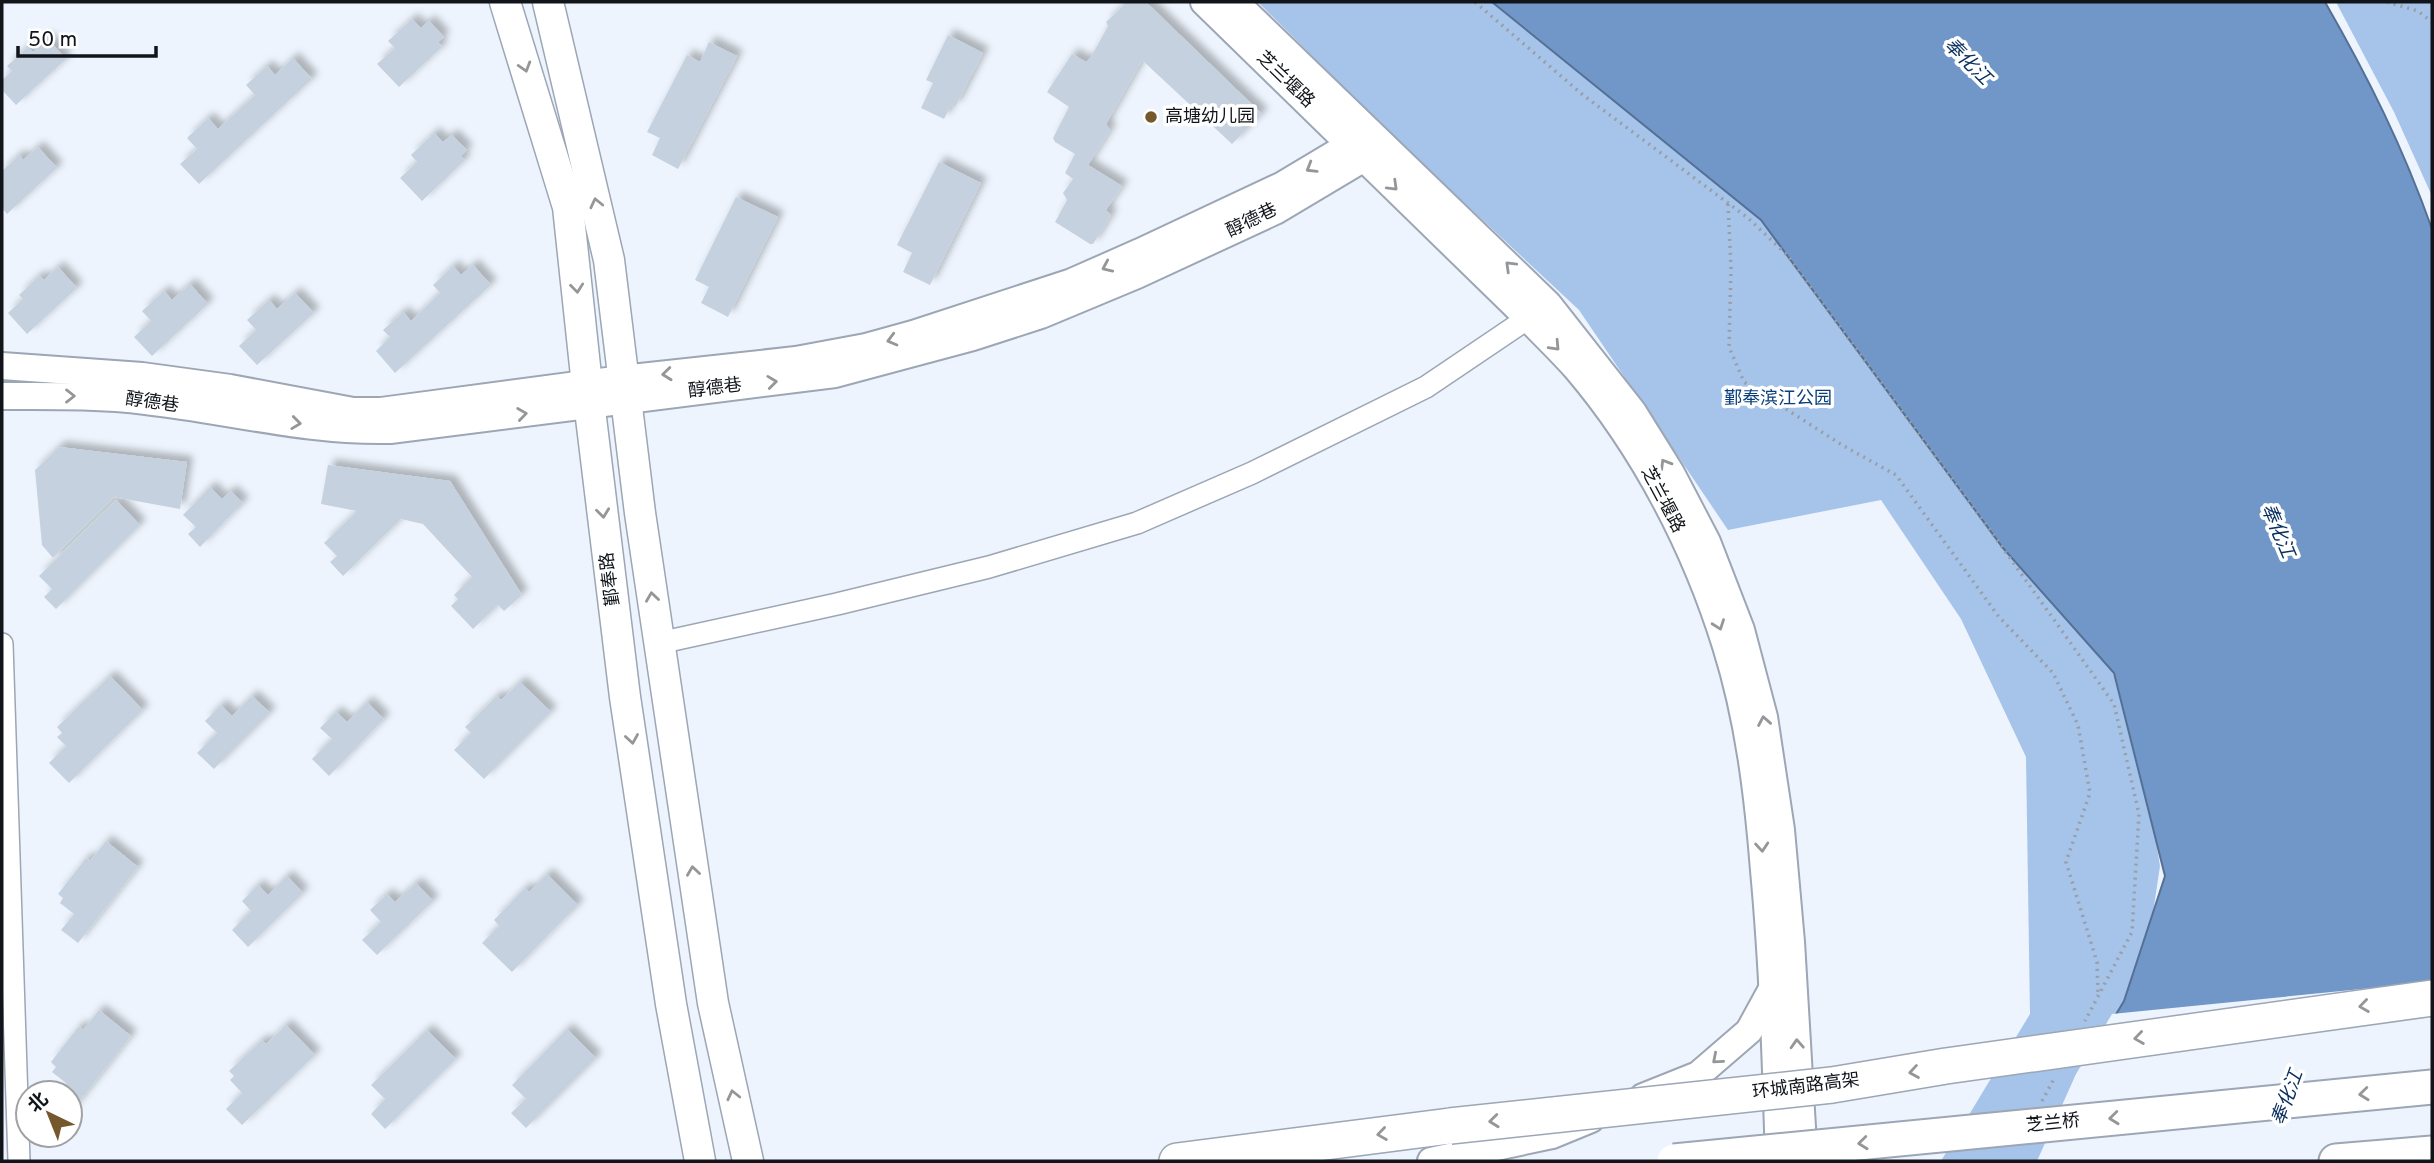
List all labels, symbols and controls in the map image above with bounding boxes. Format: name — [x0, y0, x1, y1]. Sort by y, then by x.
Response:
scale bar — [18, 14, 156, 58]
text: 50 m — [28, 27, 77, 54]
water label: 奉化江 — [1938, 33, 1997, 92]
street label: 芝兰堰路 — [1251, 47, 1319, 113]
one-way arrow — [517, 61, 532, 73]
place label: 高塘幼儿园 — [1165, 106, 1255, 129]
marker: 高塘幼儿园 — [1143, 109, 1159, 125]
one-way arrow — [1306, 159, 1319, 172]
one-way arrow — [1385, 178, 1398, 191]
one-way arrow — [589, 197, 604, 209]
street label: 醇德巷 — [1223, 199, 1281, 243]
one-way arrow — [1102, 259, 1114, 273]
one-way arrow — [1506, 262, 1519, 275]
one-way arrow — [569, 282, 584, 293]
one-way arrow — [886, 332, 898, 346]
one-way arrow — [1547, 338, 1559, 351]
one-way arrow — [661, 367, 673, 382]
street label: 醇德巷 — [687, 374, 743, 404]
one-way arrow — [766, 375, 777, 390]
one-way arrow — [65, 388, 76, 404]
street label: 醇德巷 — [124, 388, 180, 418]
park label: 鄞奉滨江公园 — [1724, 388, 1832, 411]
one-way arrow — [516, 406, 527, 421]
one-way arrow — [290, 416, 301, 431]
one-way arrow — [1661, 458, 1674, 471]
street label: 芝兰堰路 — [1635, 463, 1689, 537]
water label: 奉化江 — [2255, 500, 2300, 564]
one-way arrow — [596, 508, 611, 519]
street label: 鄞奉路 — [596, 551, 626, 607]
one-way arrow — [645, 592, 660, 603]
one-way arrow — [1710, 618, 1724, 630]
one-way arrow — [1757, 715, 1772, 727]
one-way arrow — [624, 733, 639, 745]
one-way arrow — [1754, 842, 1769, 853]
one-way arrow — [686, 865, 701, 877]
one-way arrow — [2359, 998, 2370, 1013]
one-way arrow — [2133, 1031, 2145, 1046]
one-way arrow — [1790, 1038, 1805, 1049]
one-way arrow — [1712, 1051, 1725, 1063]
one-way arrow — [1908, 1064, 1920, 1079]
water label: 奉化江 — [2267, 1065, 2310, 1129]
street label: 环城南路高架 — [1751, 1069, 1861, 1105]
north arrow — [14, 1079, 84, 1149]
one-way arrow — [2359, 1086, 2370, 1101]
text: 北 — [24, 1088, 54, 1118]
one-way arrow — [727, 1089, 742, 1101]
street label: 芝兰桥 — [2025, 1110, 2081, 1138]
one-way arrow — [2108, 1111, 2119, 1126]
one-way arrow — [1488, 1113, 1499, 1128]
one-way arrow — [1376, 1126, 1388, 1141]
one-way arrow — [1857, 1135, 1868, 1150]

